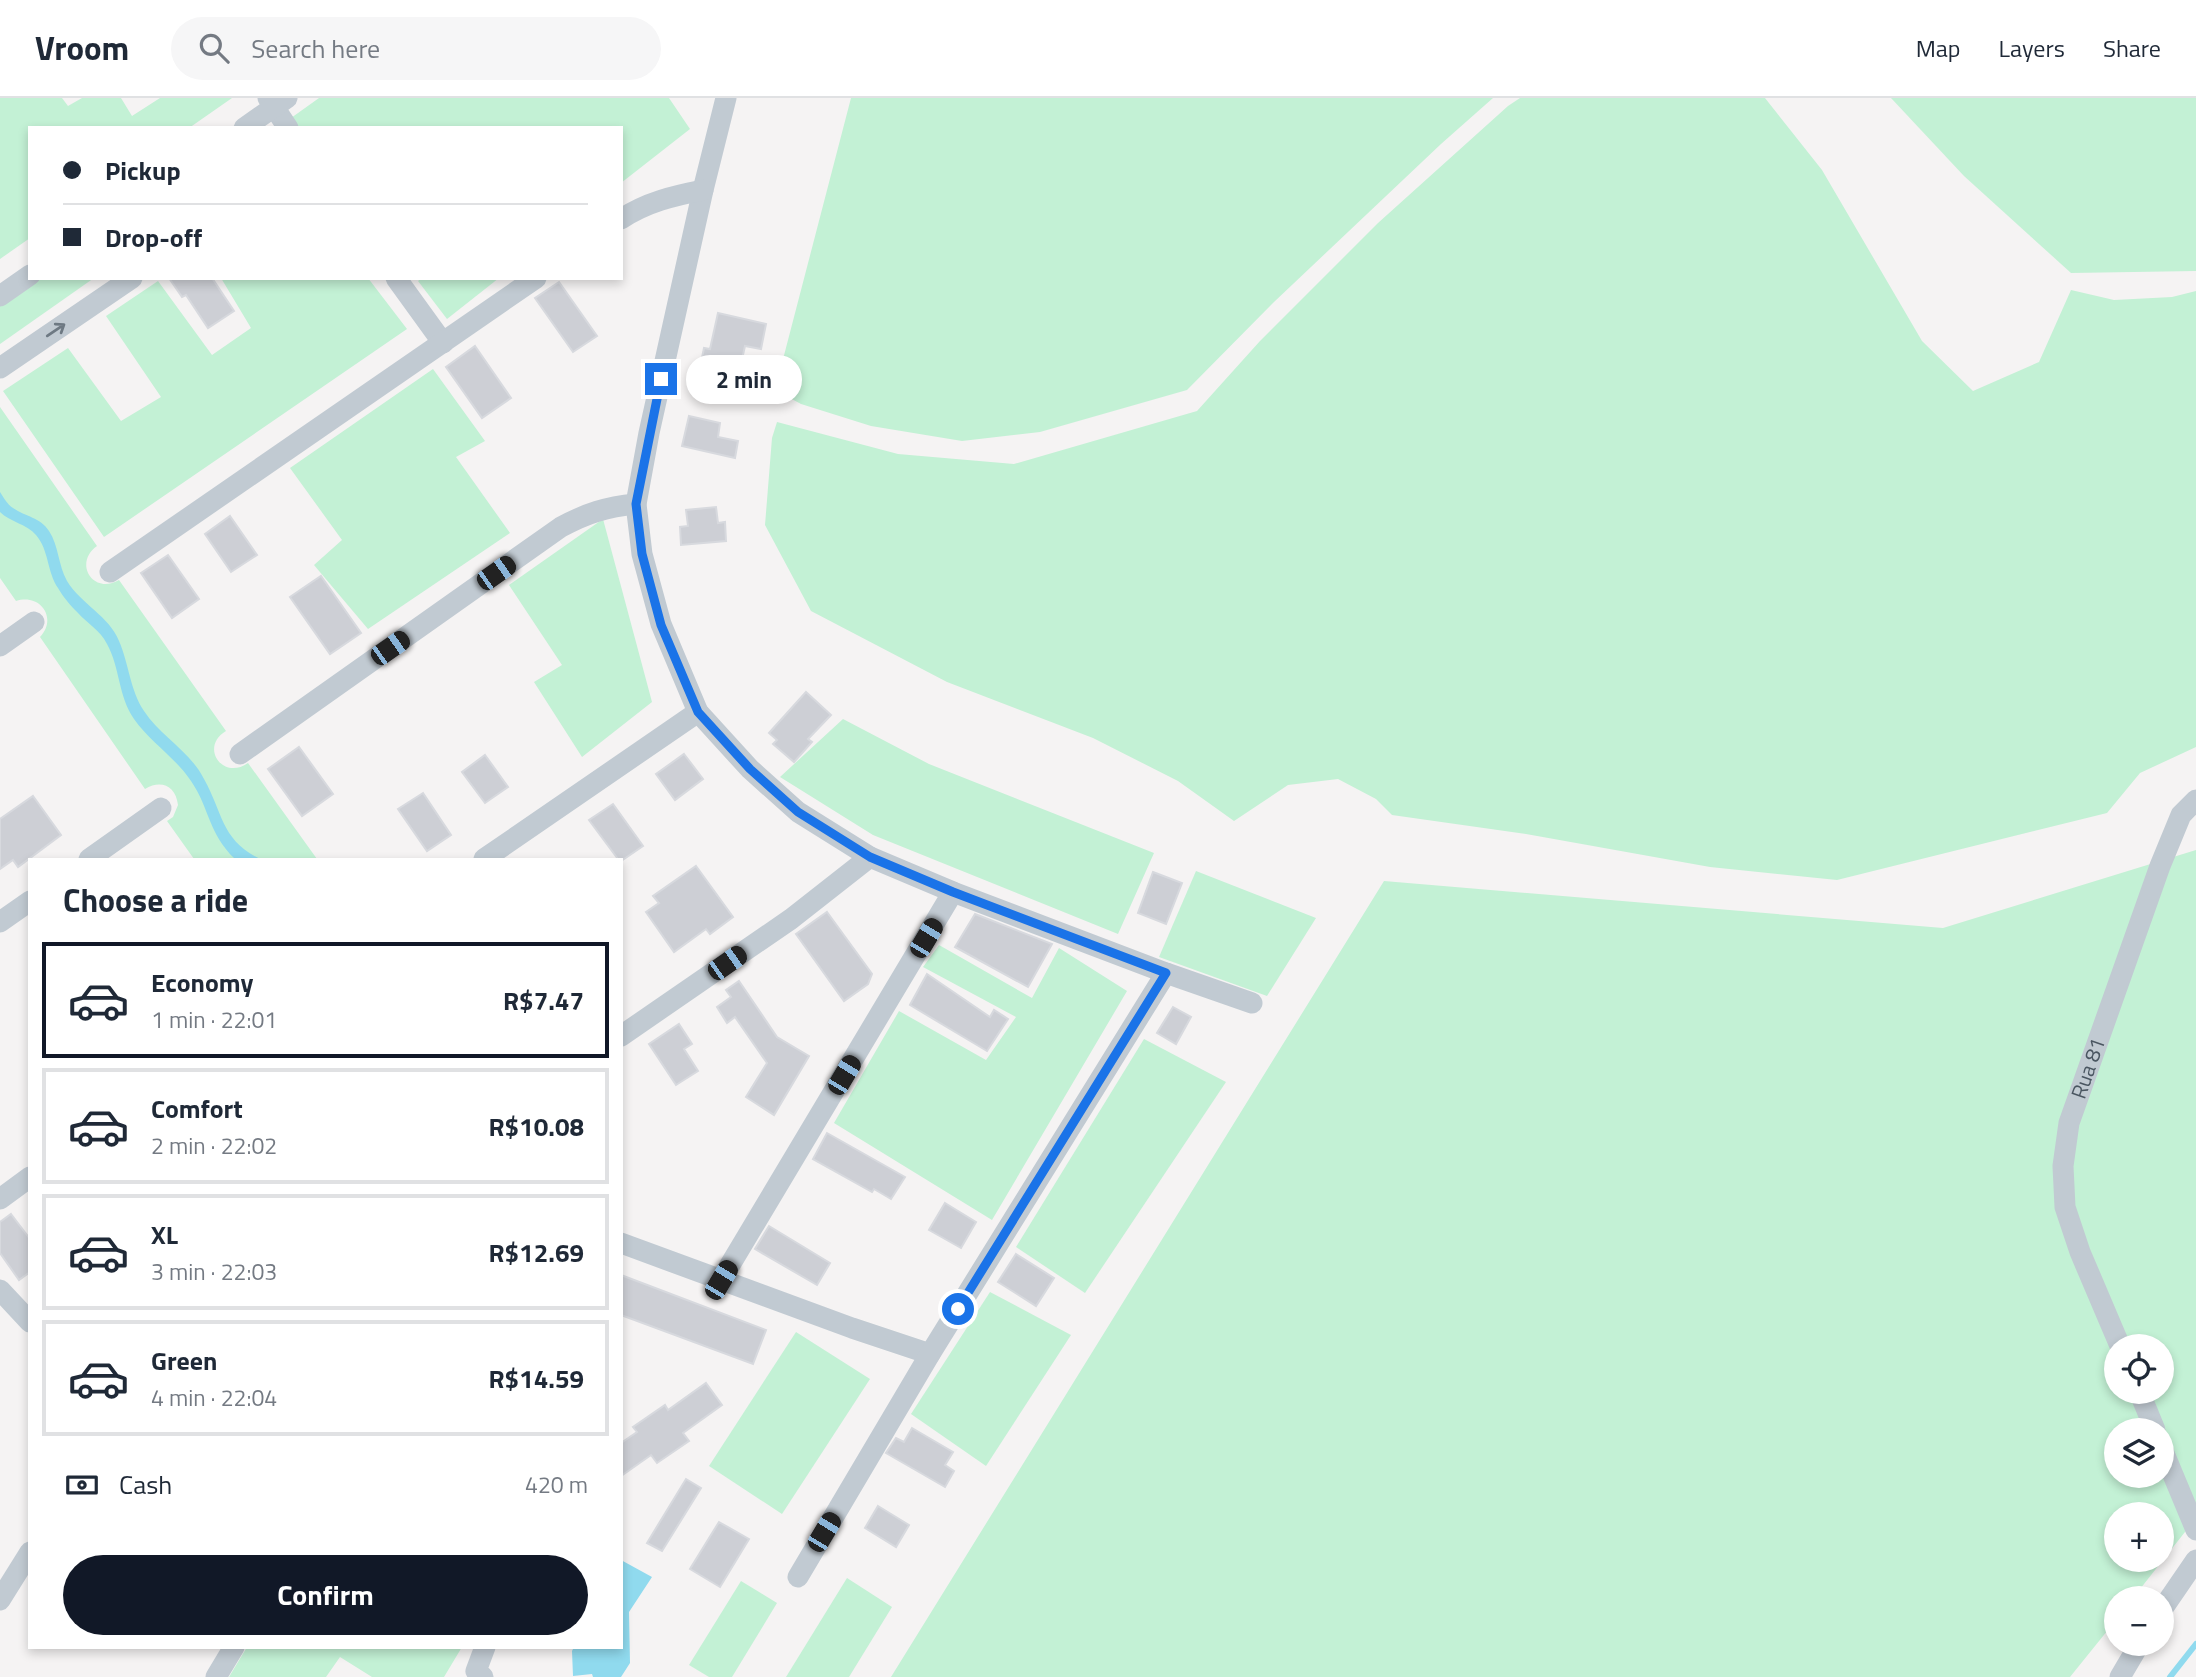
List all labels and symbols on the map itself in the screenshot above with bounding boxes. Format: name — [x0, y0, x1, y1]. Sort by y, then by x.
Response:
one-way arrow — [46, 323, 66, 337]
callout: 2 min — [686, 354, 801, 404]
route end — [645, 363, 677, 395]
car — [473, 552, 520, 594]
car — [367, 627, 414, 669]
car — [907, 915, 946, 961]
car — [704, 942, 751, 984]
street label: Rua 81 — [2062, 1033, 2113, 1103]
car — [825, 1052, 864, 1098]
car — [702, 1257, 741, 1303]
route start — [942, 1293, 974, 1325]
car — [805, 1509, 844, 1555]

